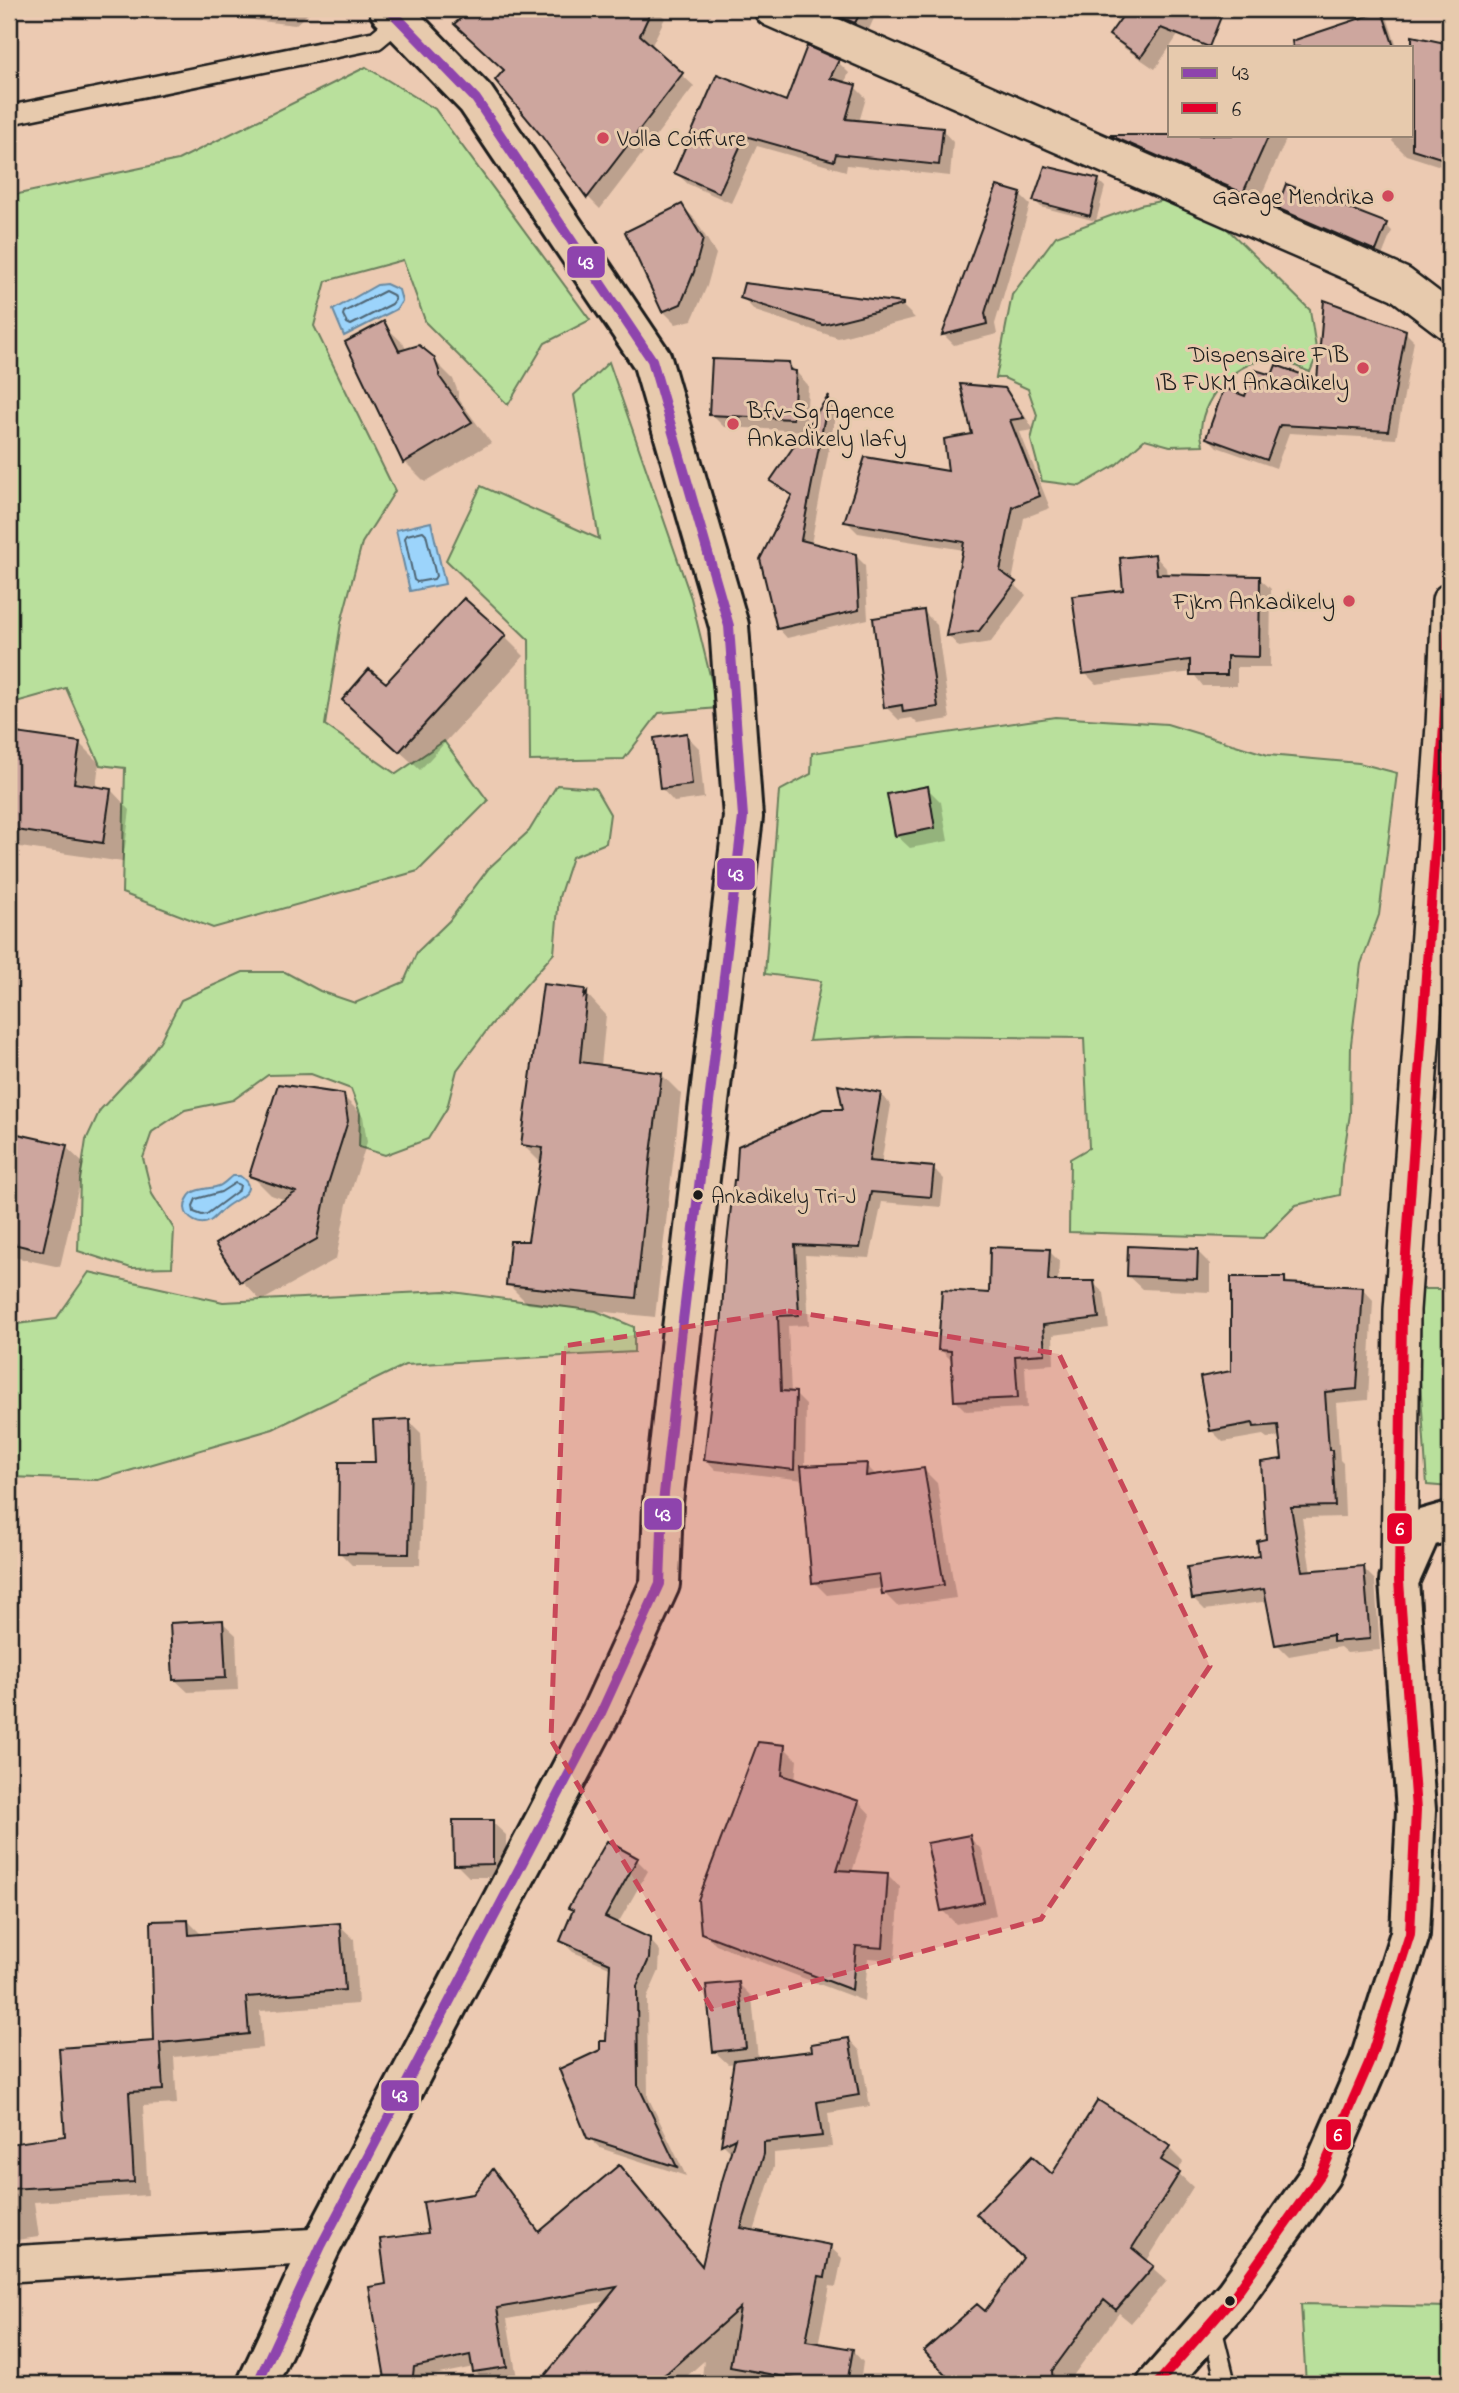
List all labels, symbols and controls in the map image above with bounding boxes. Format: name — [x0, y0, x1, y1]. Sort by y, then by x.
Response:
legend — [1168, 46, 1414, 136]
text: 43 — [1232, 60, 1249, 90]
text: 6 — [1232, 96, 1241, 126]
place label: Volla Coiffure — [616, 123, 746, 158]
marker: Volla Coiffure — [595, 130, 611, 146]
place label: Garage Mendrika — [1212, 181, 1374, 216]
marker: Garage Mendrika — [1380, 188, 1396, 204]
line badge: 43 — [566, 245, 606, 279]
text: 43 — [578, 251, 594, 278]
place label: Dispensaire FIB IB FJKM Ankadikely — [1155, 339, 1349, 403]
marker: Dispensaire FIB IB FJKM Ankadikely — [1355, 360, 1371, 376]
place label: Bfv-Sg Agence Ankadikely Ilafy — [746, 395, 907, 459]
marker: Bfv-Sg Agence Ankadikely Ilafy — [725, 416, 741, 432]
place label: Fjkm Ankadikely — [1172, 586, 1335, 622]
marker: Fjkm Ankadikely — [1341, 593, 1357, 609]
line badge: 43 — [716, 857, 756, 891]
text: 43 — [728, 863, 744, 890]
place label: Ankadikely Tri-J — [711, 1182, 857, 1215]
marker: Ankadikely Tri-J — [691, 1188, 705, 1202]
line badge: 43 — [643, 1497, 683, 1531]
text: 43 — [655, 1503, 671, 1530]
line badge: 6 — [1386, 1512, 1413, 1545]
text: 6 — [1396, 1517, 1405, 1544]
line badge: 43 — [380, 2079, 420, 2112]
text: 43 — [392, 2084, 408, 2111]
line badge: 6 — [1325, 2118, 1352, 2151]
text: 6 — [1334, 2123, 1343, 2150]
unlabelled marker — [1223, 2294, 1237, 2308]

